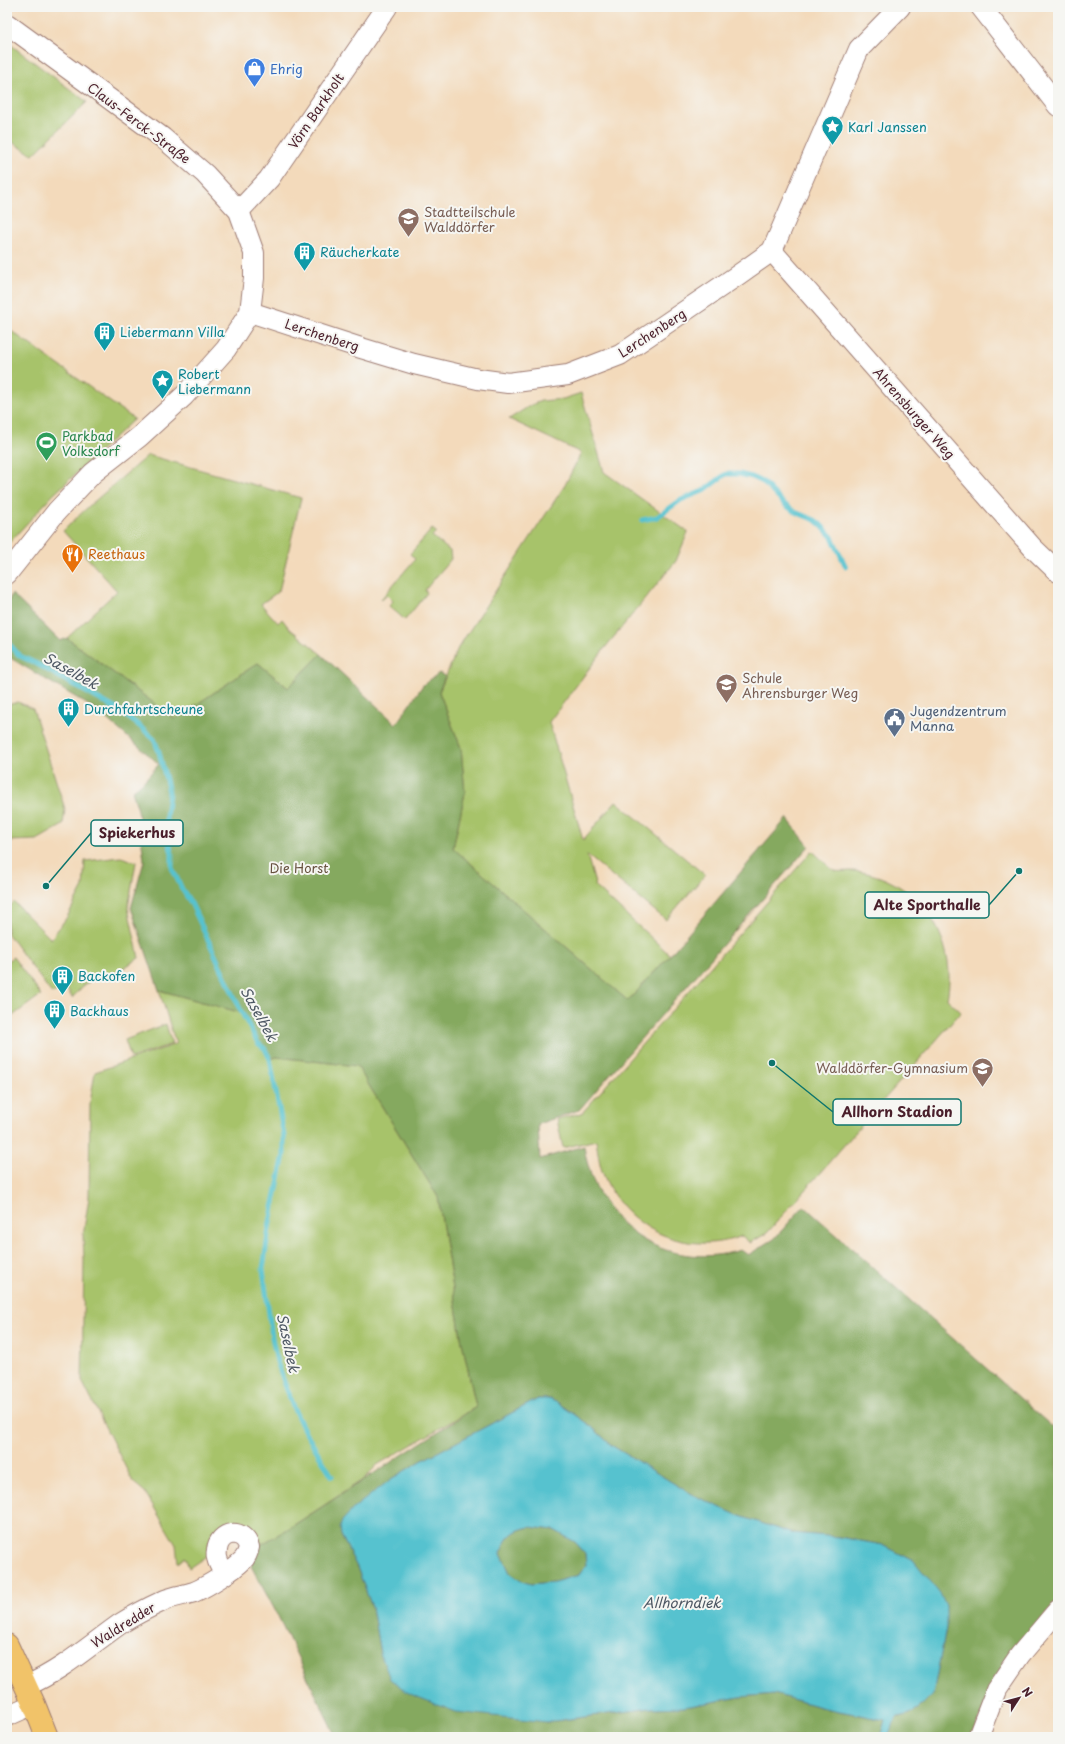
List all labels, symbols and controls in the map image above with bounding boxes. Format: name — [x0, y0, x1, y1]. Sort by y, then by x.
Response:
shop icon: Ehrig — [242, 56, 268, 89]
place label: Ehrig — [270, 59, 303, 78]
street label: Vörn Barkholt — [283, 69, 348, 152]
street label: Claus-Ferck-Straße — [84, 77, 195, 168]
place icon: Karl Janssen — [820, 114, 846, 147]
place label: Karl Janssen — [848, 117, 927, 136]
place label: Stadtteilschule Walddörfer — [424, 202, 516, 236]
school or university icon: Stadtteilschule Walddörfer — [396, 206, 422, 239]
building icon: Räucherkate — [291, 239, 317, 272]
place label: Räucherkate — [320, 242, 400, 261]
street label: Lerchenberg — [614, 304, 689, 362]
street label: Lerchenberg — [283, 314, 362, 355]
building icon: Liebermann Villa — [92, 319, 118, 352]
place label: Liebermann Villa — [120, 322, 226, 341]
street label: Ahrensburger Weg — [869, 363, 960, 463]
place label: Robert Liebermann — [178, 364, 251, 398]
place icon: Robert Liebermann — [150, 368, 176, 401]
place label: Parkbad Volksdorf — [62, 426, 121, 460]
sports icon: Parkbad Volksdorf — [34, 430, 60, 463]
restaurant icon: Reethaus — [60, 541, 86, 574]
place label: Reethaus — [88, 544, 145, 563]
water label: Saselbek — [40, 647, 104, 695]
place label: Schule Ahrensburger Weg — [742, 668, 858, 702]
school or university icon: Schule Ahrensburger Weg — [713, 672, 739, 705]
building icon: Durchfahrtscheune — [56, 696, 82, 729]
place label: Durchfahrtscheune — [84, 699, 203, 718]
place label: Jugendzentrum Manna — [910, 701, 1007, 735]
public building icon: Jugendzentrum Manna — [882, 705, 908, 738]
callout: Spiekerhus — [91, 820, 183, 846]
text: Spiekerhus — [99, 822, 175, 843]
park label: Die Horst — [270, 858, 328, 877]
callout: Alte Sporthalle — [865, 892, 989, 918]
text: Alte Sporthalle — [873, 894, 981, 915]
building icon: Backofen — [49, 963, 75, 996]
place label: Backofen — [78, 966, 135, 985]
water label: Saselbek — [236, 982, 284, 1046]
building icon: Backhaus — [41, 998, 67, 1031]
place label: Backhaus — [70, 1001, 129, 1020]
school or university icon: Walddörfer-Gymnasium — [970, 1055, 996, 1088]
place label: Walddörfer-Gymnasium — [816, 1058, 968, 1077]
callout: Allhorn Stadion — [833, 1099, 961, 1125]
text: Allhorn Stadion — [840, 1101, 953, 1122]
water label: Saselbek — [272, 1311, 305, 1376]
water label: Allhorndiek — [643, 1592, 722, 1613]
street label: Waldredder — [87, 1597, 159, 1652]
north arrow — [999, 1678, 1039, 1718]
text: N — [1018, 1683, 1037, 1701]

